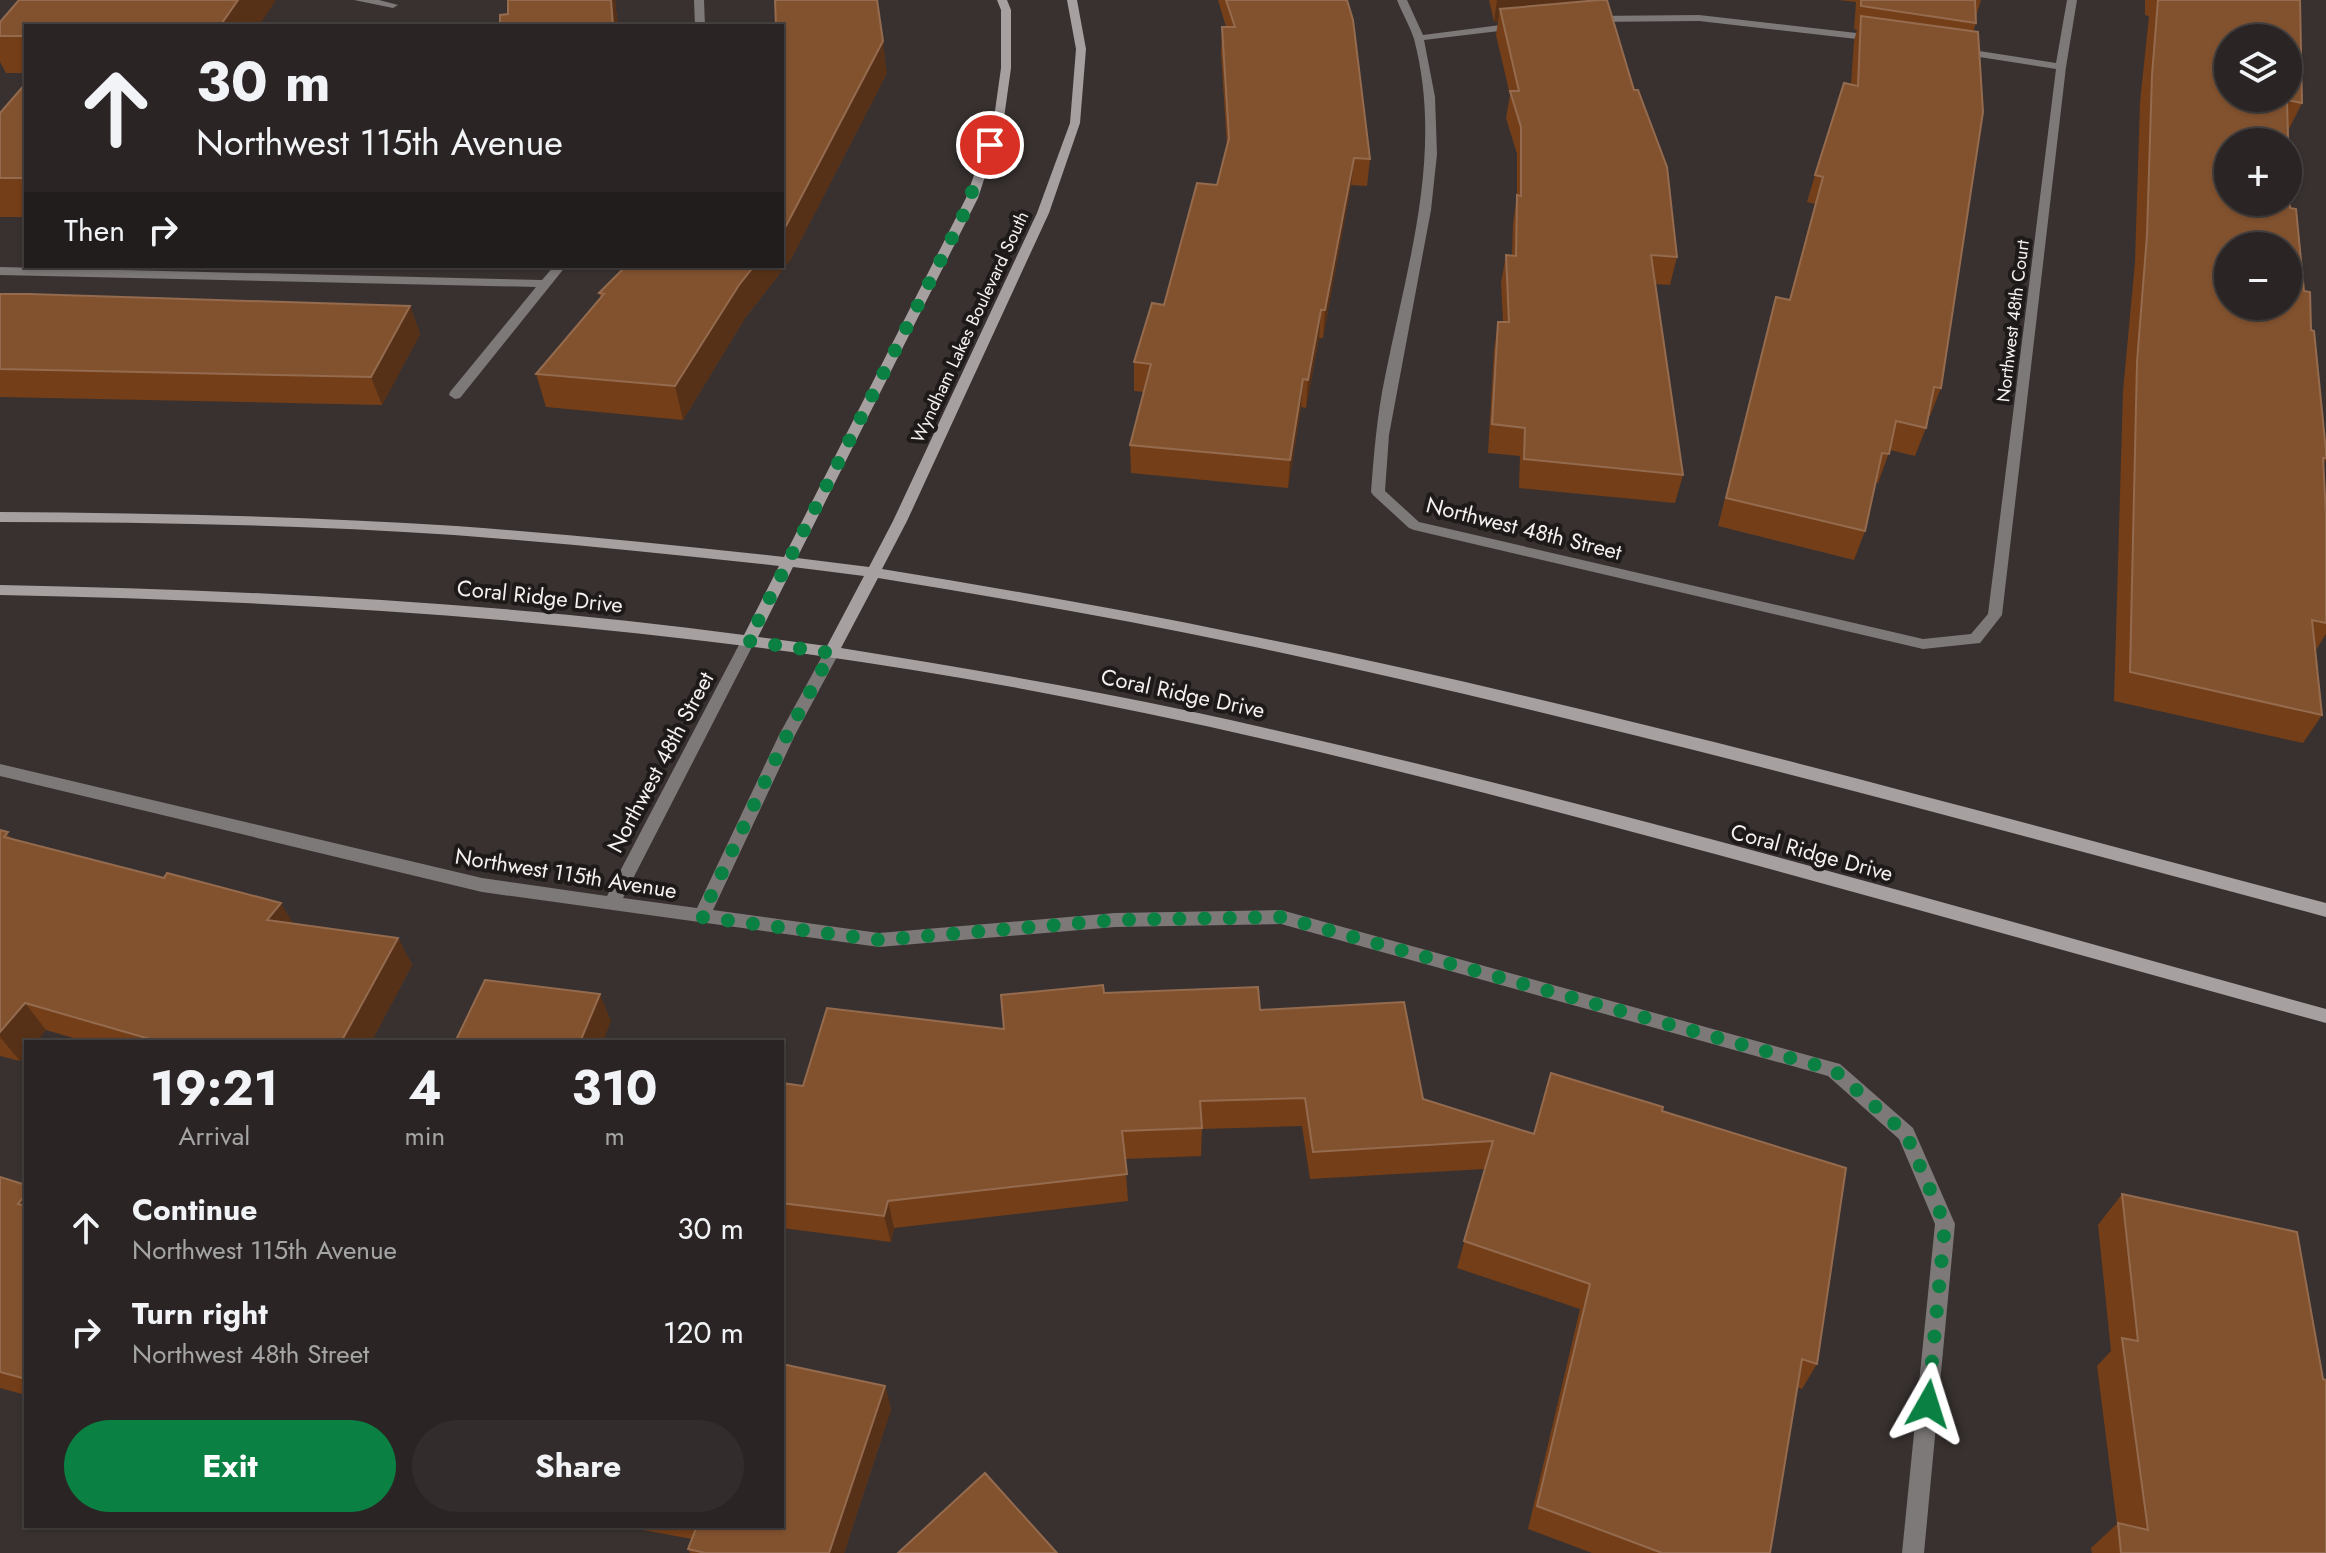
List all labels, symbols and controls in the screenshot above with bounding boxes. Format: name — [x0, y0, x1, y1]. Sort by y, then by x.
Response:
map controls — [2214, 24, 2302, 320]
button: layers — [2214, 24, 2302, 112]
text: 30 m — [196, 41, 331, 122]
icon: ahead — [64, 56, 168, 160]
pin — [956, 111, 1024, 179]
text: Northwest 115th Avenue — [196, 116, 563, 168]
icon: arrive — [968, 123, 1012, 167]
button: + — [2214, 128, 2302, 216]
street label: Wyndham Lakes Boulevard South — [905, 207, 1035, 447]
icon: right — [141, 208, 185, 252]
text: Then — [64, 209, 125, 252]
button: − — [2214, 232, 2302, 320]
street label: Northwest 48th Court — [1990, 238, 2036, 404]
street label: Northwest 48th Street — [1423, 488, 1626, 568]
street label: Coral Ridge Drive — [455, 571, 625, 621]
street label: Coral Ridge Drive — [1098, 660, 1268, 726]
street label: Northwest 48th Street — [599, 665, 722, 858]
street label: Coral Ridge Drive — [1727, 815, 1897, 889]
street label: Northwest 115th Avenue — [453, 840, 679, 906]
text: 19:21 — [150, 1054, 278, 1123]
text: 4 — [408, 1054, 442, 1123]
text: 310 — [572, 1054, 658, 1123]
text: Arrival — [178, 1117, 250, 1155]
text: min — [405, 1117, 445, 1155]
text: m — [604, 1117, 625, 1155]
text: Continue — [132, 1188, 258, 1231]
icon: ahead — [64, 1206, 108, 1250]
text: 30 m — [677, 1207, 744, 1250]
text: Northwest 115th Avenue — [132, 1231, 397, 1269]
text: Turn right — [132, 1292, 268, 1335]
icon: right — [64, 1310, 108, 1354]
text: 120 m — [663, 1311, 744, 1354]
text: Northwest 48th Street — [132, 1335, 369, 1373]
position arrow — [1886, 1362, 1970, 1446]
button: Exit — [64, 1420, 396, 1512]
button: Share — [412, 1420, 744, 1512]

